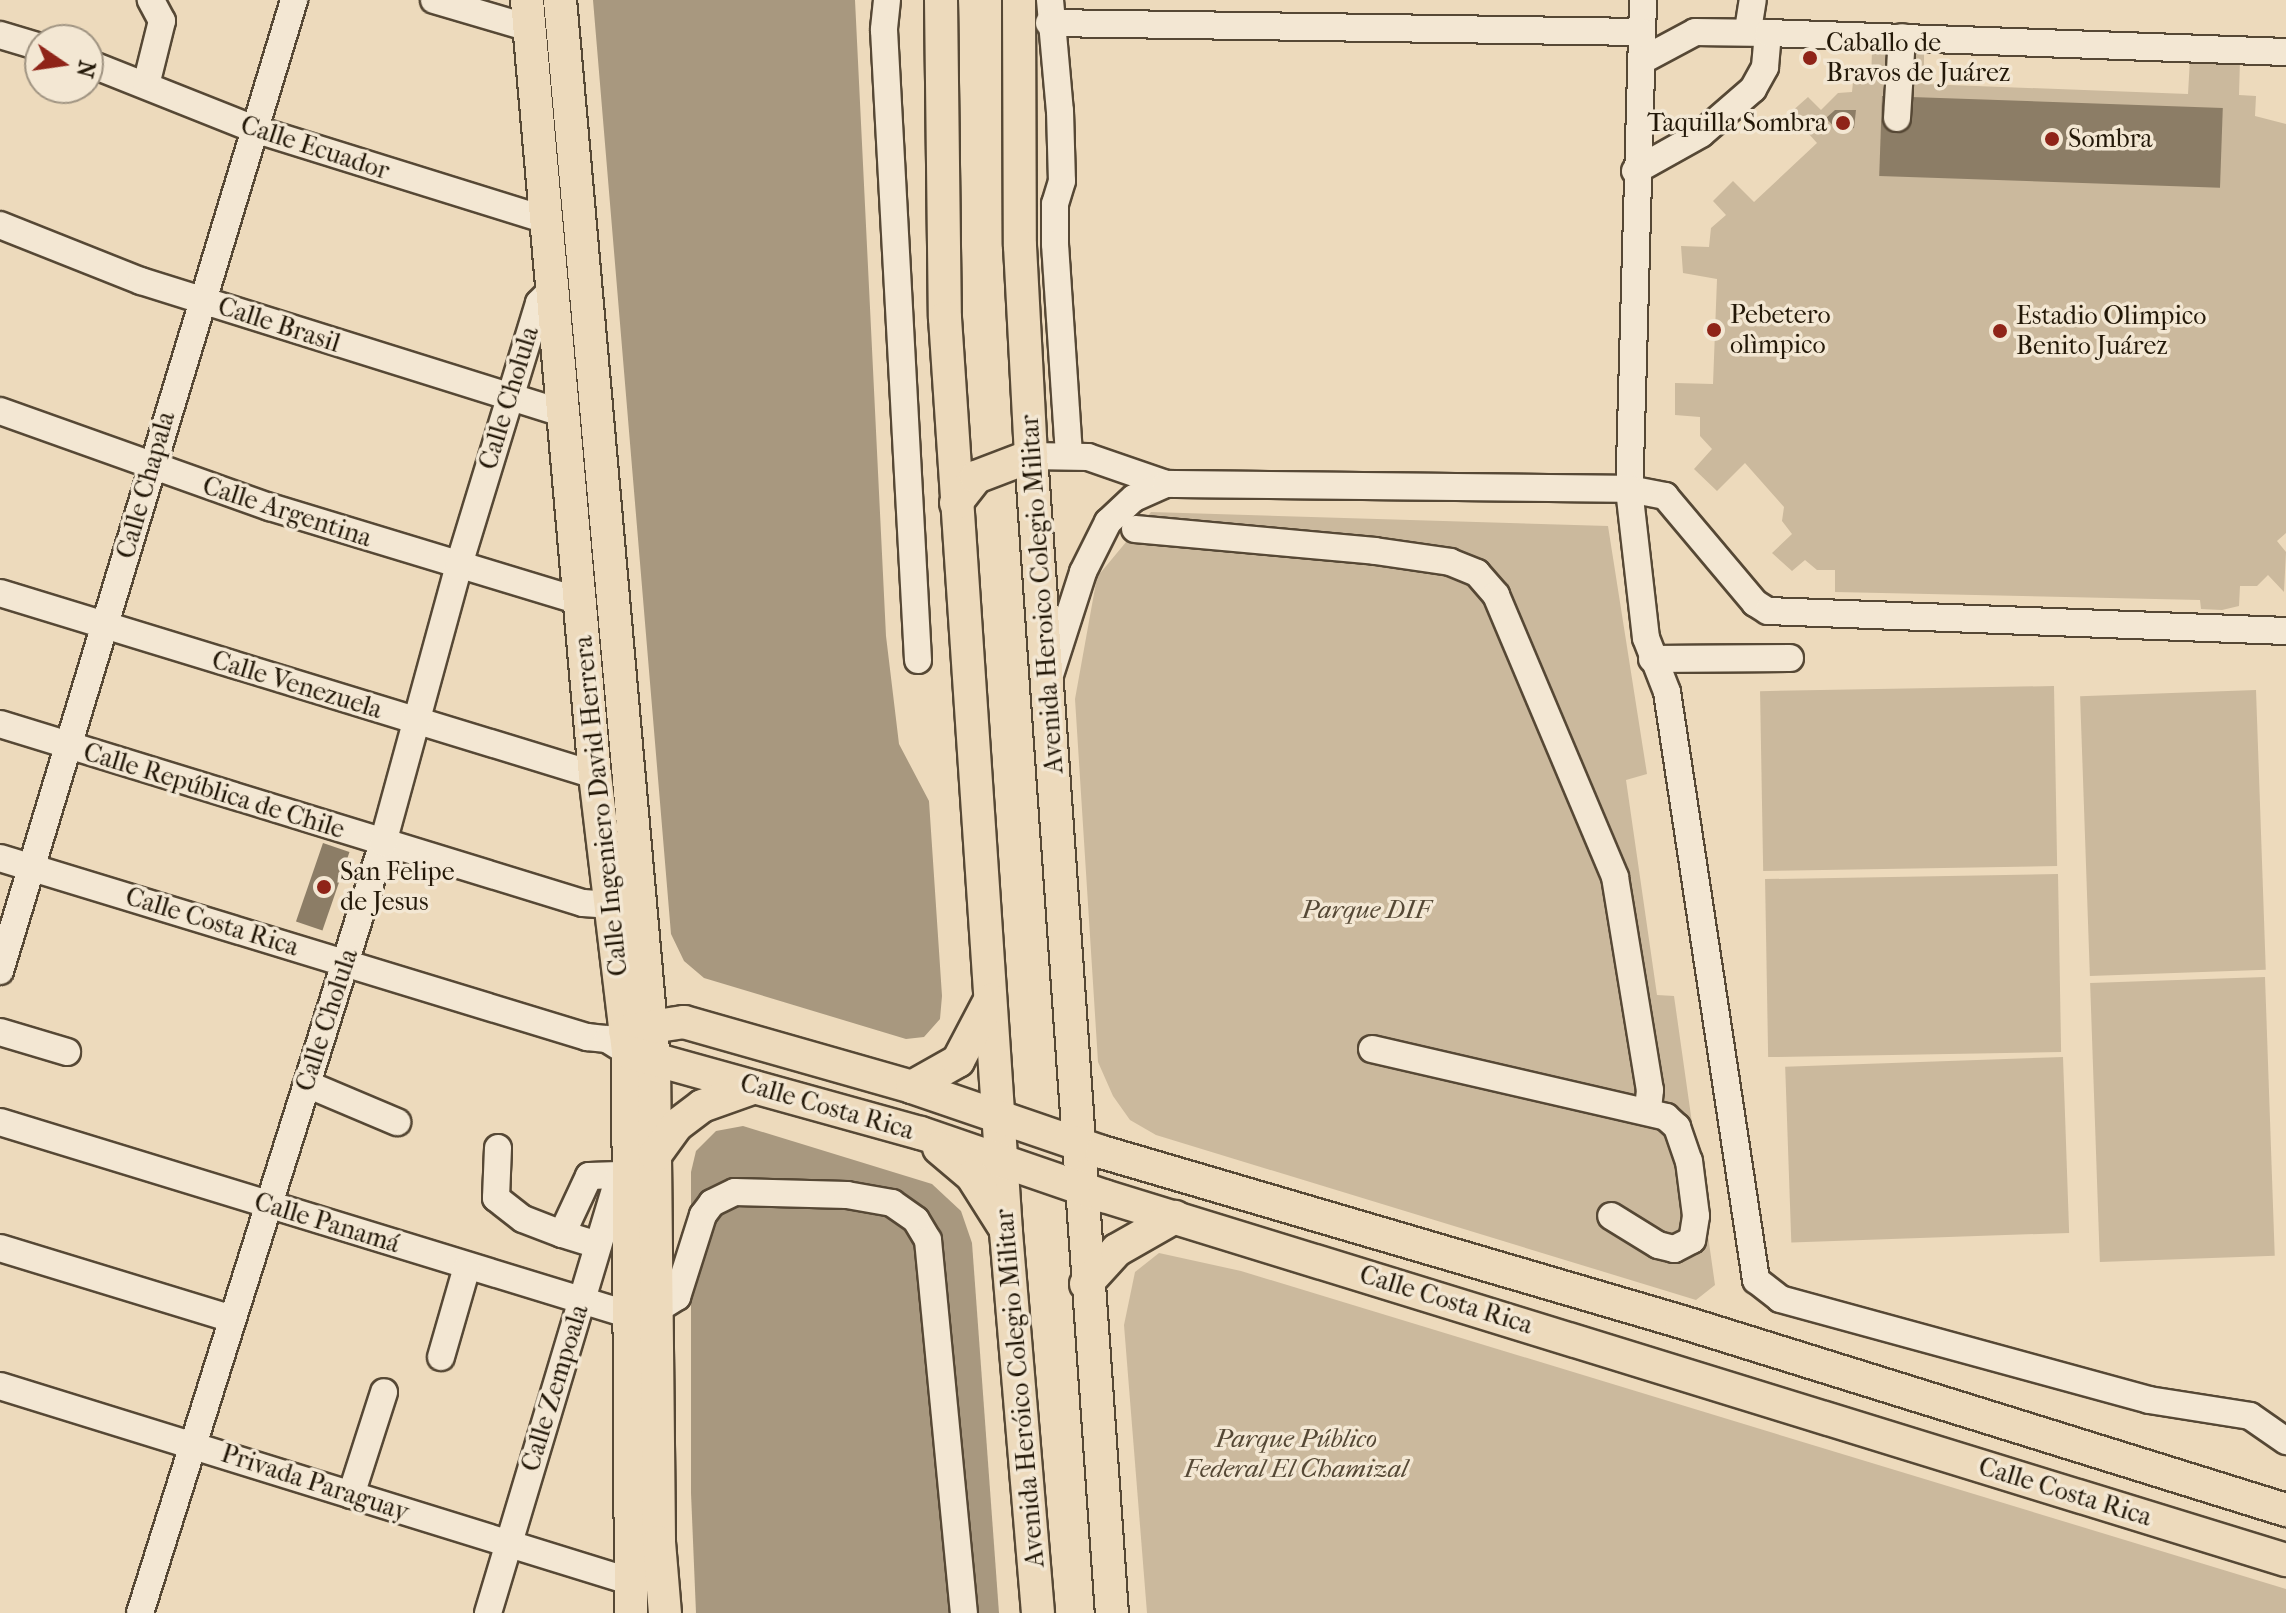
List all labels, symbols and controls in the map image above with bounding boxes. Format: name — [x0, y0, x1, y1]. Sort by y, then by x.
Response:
north arrow — [24, 24, 104, 104]
place label: Caballo de Bravos de Juárez — [1826, 27, 2010, 88]
marker: Caballo de Bravos de Juárez — [1801, 49, 1819, 67]
text: N — [71, 58, 100, 80]
place label: Taquilla Sombra — [1647, 107, 1827, 139]
street label: Calle Ecuador — [237, 109, 393, 187]
marker: Taquilla Sombra — [1834, 114, 1852, 132]
place label: Sombra — [2068, 123, 2153, 155]
marker: Sombra — [2043, 130, 2061, 148]
street label: Calle Brasil — [214, 291, 344, 359]
place label: Pebetero olìmpico — [1730, 299, 1831, 360]
place label: Estadio Olimpico Benito Juárez — [2016, 300, 2206, 362]
marker: Pebetero olìmpico — [1705, 321, 1723, 339]
marker: Estadio Olimpico Benito Juárez — [1991, 322, 2009, 340]
street label: Calle Cholula — [472, 323, 546, 473]
street label: Calle Chapala — [110, 408, 182, 562]
street label: Avenida Heroico Colegio Militar — [1014, 413, 1070, 775]
street label: Calle Argentina — [199, 470, 375, 554]
street label: Calle Ingeniero David Herrera — [568, 634, 634, 978]
street label: Calle Venezuela — [208, 644, 386, 726]
street label: Calle República de Chile — [80, 736, 348, 846]
place label: San Felipe de Jesus — [340, 856, 455, 918]
marker: San Felipe de Jesus — [315, 878, 333, 896]
street label: Calle Costa Rica — [122, 881, 302, 963]
park label: Parque DIF — [1301, 894, 1431, 926]
street label: Calle Cholula — [289, 945, 365, 1095]
street label: Calle Costa Rica — [737, 1067, 917, 1147]
street label: Calle Panamá — [251, 1186, 403, 1260]
street label: Avenida Heróico Colegio Militar — [989, 1207, 1051, 1569]
street label: Calle Costa Rica — [1356, 1259, 1536, 1341]
street label: Calle Zempoala — [515, 1301, 595, 1475]
park label: Parque Público Federal El Chamizal — [1184, 1423, 1408, 1484]
street label: Privada Paraguay — [217, 1438, 413, 1528]
street label: Calle Costa Rica — [1975, 1451, 2155, 1533]

